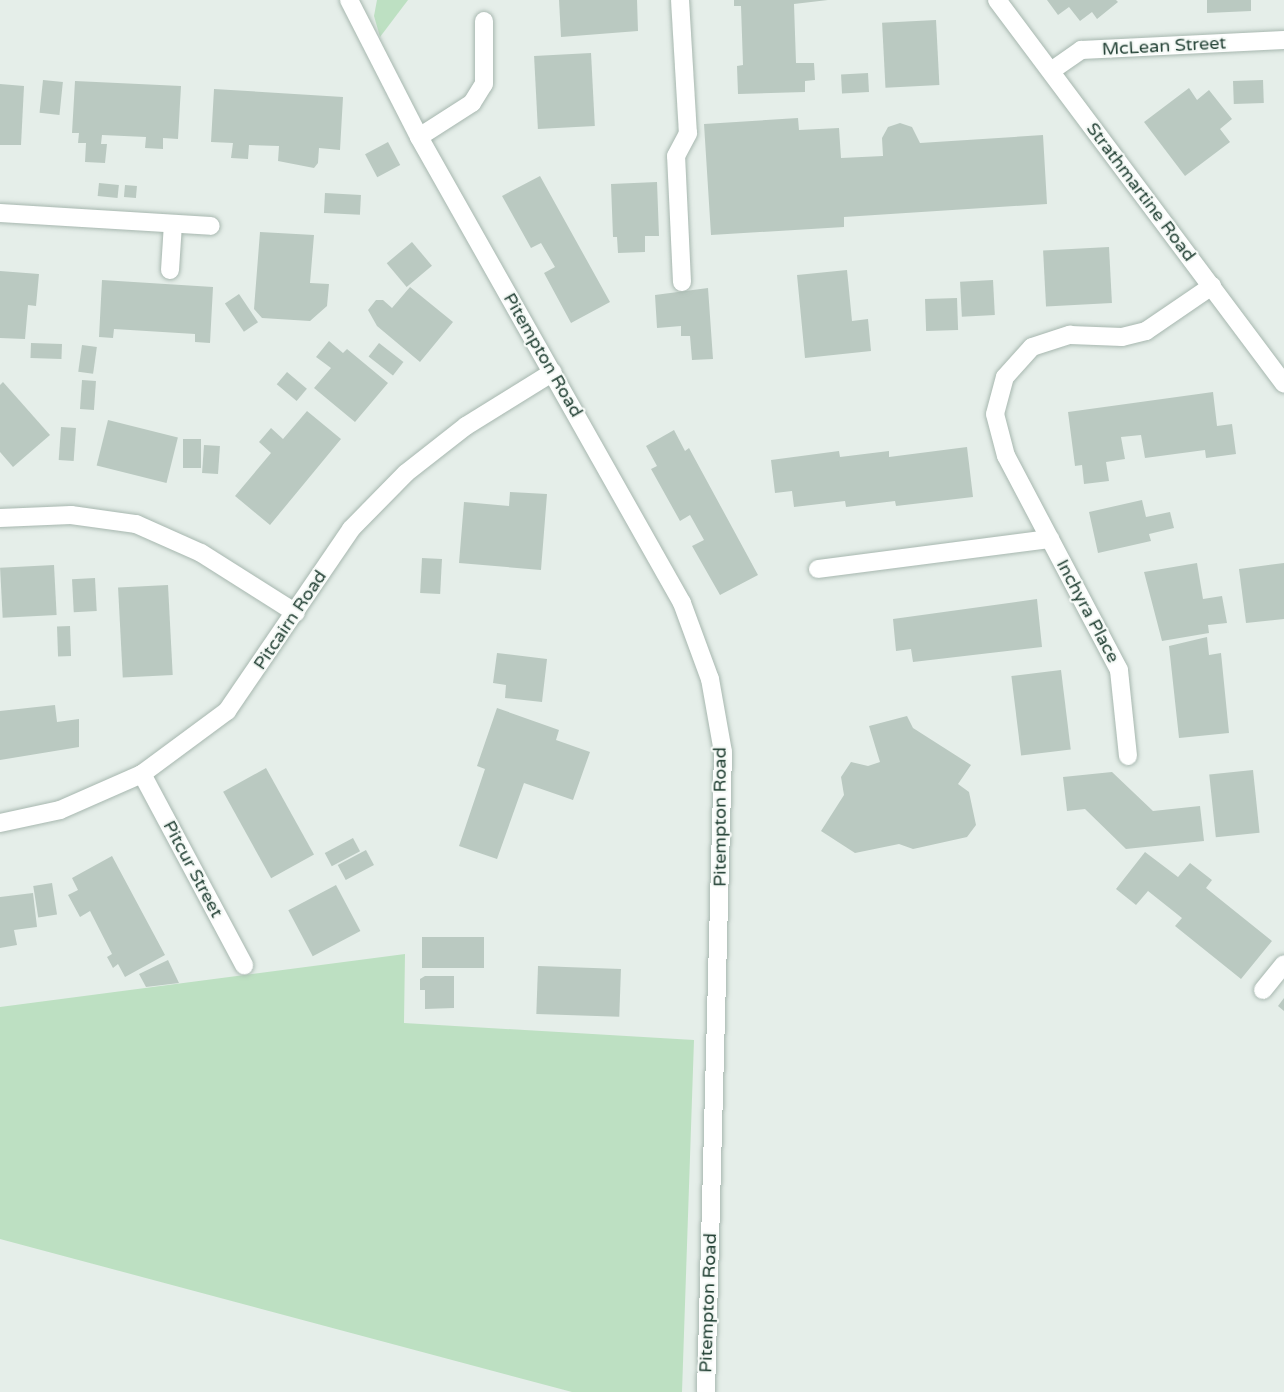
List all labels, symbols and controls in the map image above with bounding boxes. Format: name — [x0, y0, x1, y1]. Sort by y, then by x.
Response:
street label: McLean Street — [1101, 32, 1227, 60]
street label: Strathmartine Road — [1082, 118, 1200, 266]
street label: Pitempton Road — [499, 289, 587, 421]
street label: Inchyra Place — [1052, 556, 1124, 666]
street label: Pitcairn Road — [249, 566, 331, 674]
street label: Pitempton Road — [709, 747, 731, 887]
street label: Pitcur Street — [158, 817, 228, 921]
street label: Pitempton Road — [695, 1233, 721, 1373]

